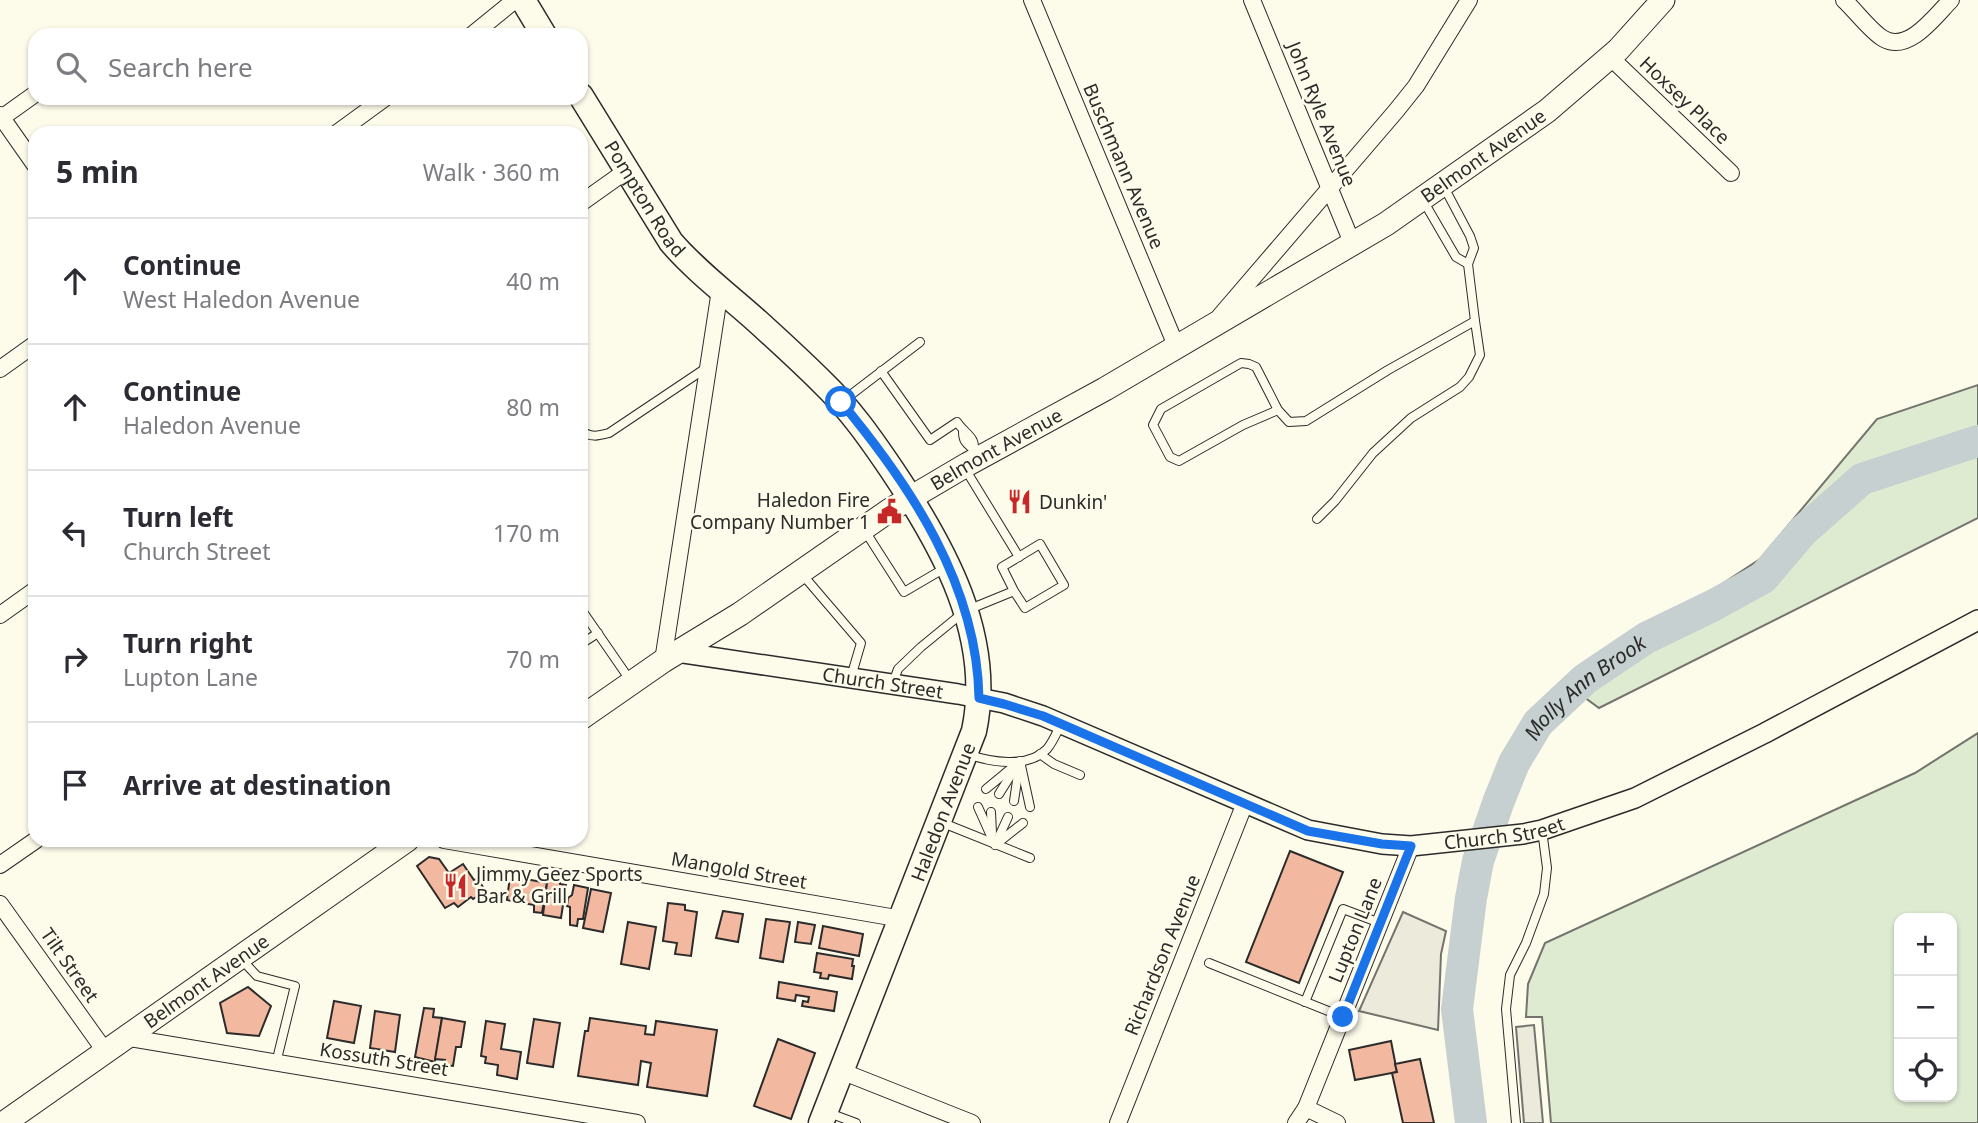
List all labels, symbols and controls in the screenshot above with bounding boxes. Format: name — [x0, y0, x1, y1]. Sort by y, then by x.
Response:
search box — [28, 28, 588, 105]
street label: John Ryle Avenue — [1280, 36, 1363, 190]
icon: search — [52, 48, 90, 86]
text: Search here — [108, 49, 253, 85]
street label: Hoxsey Place — [1634, 50, 1736, 150]
street label: Buschmann Avenue — [1077, 79, 1171, 253]
street label: Belmont Avenue — [1415, 103, 1551, 209]
street label: Pompton Road — [598, 135, 691, 263]
text: 5 min — [56, 151, 139, 192]
text: Walk · 360 m — [423, 156, 560, 188]
text: Continue — [123, 247, 241, 283]
icon: ahead — [56, 262, 94, 300]
text: 40 m — [506, 265, 560, 297]
text: West Haledon Avenue — [123, 283, 360, 315]
text: Continue — [123, 373, 241, 409]
route start — [825, 386, 856, 417]
icon: ahead — [56, 388, 94, 426]
text: 80 m — [506, 391, 560, 423]
street label: Belmont Avenue — [925, 402, 1067, 497]
text: Haledon Avenue — [123, 409, 301, 441]
place label: Haledon Fire Company Number 1 — [690, 487, 870, 535]
restaurant icon: Dunkin' — [1005, 488, 1033, 516]
place label: Dunkin' — [1039, 489, 1107, 515]
public building icon: Haledon Fire Company Number 1 — [876, 497, 904, 525]
text: Turn left — [123, 499, 234, 535]
icon: left — [56, 514, 94, 552]
text: 170 m — [493, 517, 560, 549]
text: Church Street — [123, 535, 270, 567]
text: Turn right — [123, 625, 253, 661]
water label: Molly Ann Brook — [1517, 627, 1652, 745]
icon: right — [56, 640, 94, 678]
text: 70 m — [506, 643, 560, 675]
text: Lupton Lane — [123, 661, 258, 693]
street label: Church Street — [821, 661, 945, 705]
street label: Haledon Avenue — [905, 739, 981, 885]
icon: arrive — [56, 766, 94, 804]
text: Arrive at destination — [123, 767, 392, 803]
street label: Church Street — [1443, 810, 1568, 855]
street label: Mangold Street — [669, 845, 809, 895]
place label: Jimmy Geez Sports Bar & Grill — [474, 861, 643, 909]
restaurant icon: Jimmy Geez Sports Bar & Grill — [442, 871, 470, 899]
street label: Richardson Avenue — [1118, 871, 1206, 1039]
street label: Lupton Lane — [1322, 873, 1388, 987]
map controls — [1894, 913, 1957, 1102]
button: + — [1894, 913, 1957, 976]
street label: Tilt Street — [35, 923, 105, 1007]
street label: Belmont Avenue — [138, 928, 274, 1034]
button: − — [1894, 976, 1957, 1039]
route end — [1327, 1001, 1358, 1032]
street label: Kossuth Street — [318, 1036, 450, 1082]
button: locate — [1894, 1039, 1957, 1102]

